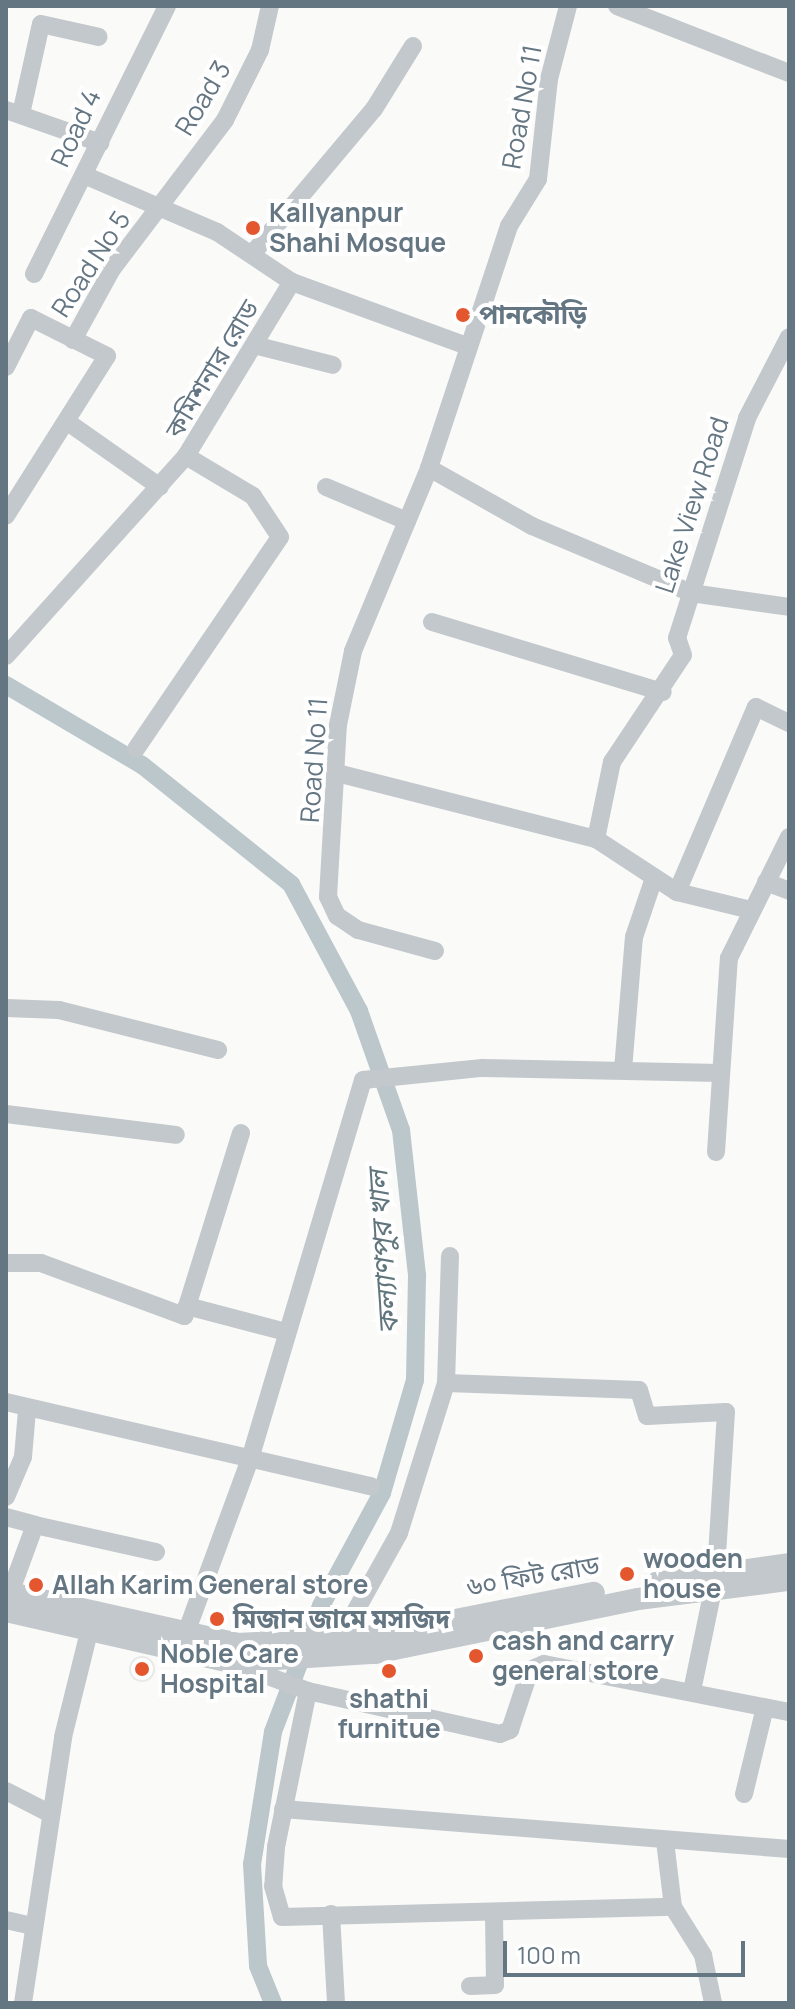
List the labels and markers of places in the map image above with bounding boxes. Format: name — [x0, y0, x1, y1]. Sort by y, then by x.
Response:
place label: Kallyanpur Shahi Mosque — [269, 197, 446, 258]
marker: Kallyanpur Shahi Mosque — [244, 219, 262, 237]
place label: পানকৌড়ি — [479, 299, 587, 331]
marker: পানকৌড়ি — [454, 306, 472, 324]
place label: wooden house — [643, 1543, 743, 1604]
marker: wooden house — [618, 1565, 636, 1583]
place label: Allah Karim General store — [52, 1569, 368, 1601]
marker: Allah Karim General store — [27, 1576, 45, 1594]
place label: মিজান জামে মসজিদ — [233, 1603, 450, 1635]
marker: মিজান জামে মসজিদ — [208, 1610, 226, 1628]
place label: cash and carry general store — [492, 1625, 674, 1686]
place label: Noble Care Hospital — [160, 1638, 299, 1700]
marker: cash and carry general store — [467, 1647, 485, 1665]
marker: Noble Care Hospital — [131, 1658, 153, 1680]
marker: shathi furnitue — [380, 1662, 398, 1680]
place label: shathi furnitue — [337, 1683, 441, 1744]

